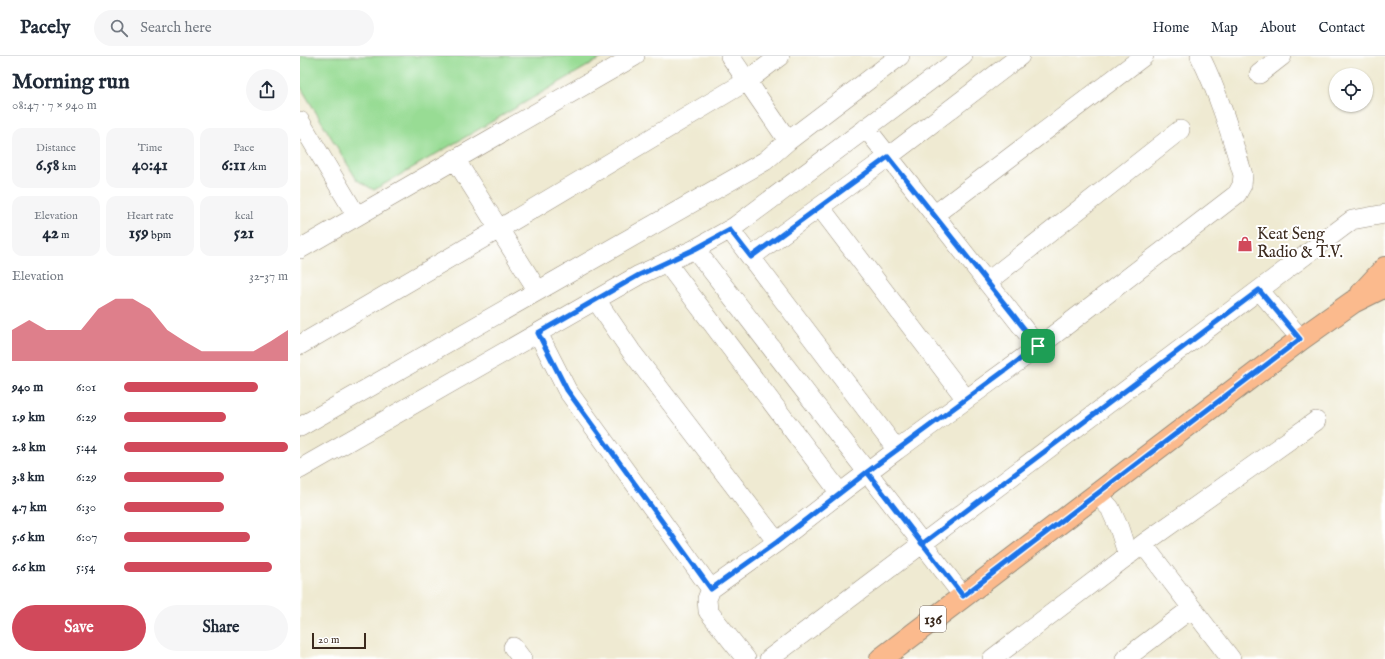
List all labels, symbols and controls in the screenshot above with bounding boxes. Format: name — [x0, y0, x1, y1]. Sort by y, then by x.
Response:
search box — [94, 10, 374, 46]
text: Pacely — [20, 16, 70, 40]
icon: search — [108, 17, 130, 39]
text: Search here — [140, 18, 212, 37]
text: Home — [1153, 19, 1189, 37]
text: Map — [1211, 19, 1238, 37]
text: About — [1260, 19, 1296, 37]
text: Contact — [1318, 19, 1365, 37]
text: Morning run — [12, 68, 130, 96]
map controls — [1329, 68, 1373, 112]
button: locate — [1329, 68, 1373, 112]
button: share — [246, 69, 288, 111]
text: 08:47 · 7 × 940 m — [12, 97, 97, 114]
text: Distance — [36, 141, 76, 155]
text: Time — [138, 141, 162, 155]
text: Pace — [234, 141, 254, 155]
text: 6.58 — [36, 155, 59, 176]
text: 40:41 — [132, 155, 168, 176]
text: 6:11 — [222, 155, 246, 176]
text: km — [59, 160, 76, 174]
text: /km — [246, 160, 266, 174]
text: Elevation — [34, 209, 78, 223]
text: Heart rate — [127, 209, 173, 223]
text: kcal — [235, 209, 253, 223]
text: 42 — [42, 223, 59, 244]
text: 159 — [129, 223, 149, 244]
text: 521 — [234, 223, 254, 244]
place label: Keat Seng Radio & T.V. — [1257, 225, 1343, 263]
text: m — [59, 228, 70, 242]
text: bpm — [149, 228, 171, 242]
shop icon: Keat Seng Radio & T.V. — [1236, 235, 1254, 253]
text: Elevation — [12, 268, 64, 285]
text: 32–37 m — [249, 268, 288, 285]
pin — [1021, 329, 1055, 363]
icon: arrive — [1027, 335, 1049, 357]
text: 940 m — [12, 379, 43, 396]
text: 6:01 — [76, 379, 96, 396]
text: 1.9 km — [12, 409, 45, 426]
text: 6:29 — [76, 409, 97, 426]
text: 2.8 km — [12, 439, 46, 456]
text: 5:44 — [76, 439, 97, 456]
text: 3.8 km — [12, 469, 45, 486]
text: 6:29 — [76, 469, 97, 486]
text: 4.7 km — [12, 499, 47, 516]
text: 6:30 — [76, 499, 96, 516]
text: 5.6 km — [12, 529, 45, 546]
text: 6:07 — [76, 529, 97, 546]
text: 6.6 km — [12, 559, 46, 576]
text: 5:54 — [76, 559, 95, 576]
button: Save — [12, 605, 146, 651]
button: Share — [154, 605, 288, 651]
road number: 136 — [920, 606, 946, 632]
scale bar — [312, 631, 366, 650]
text: 20 m — [318, 633, 339, 647]

